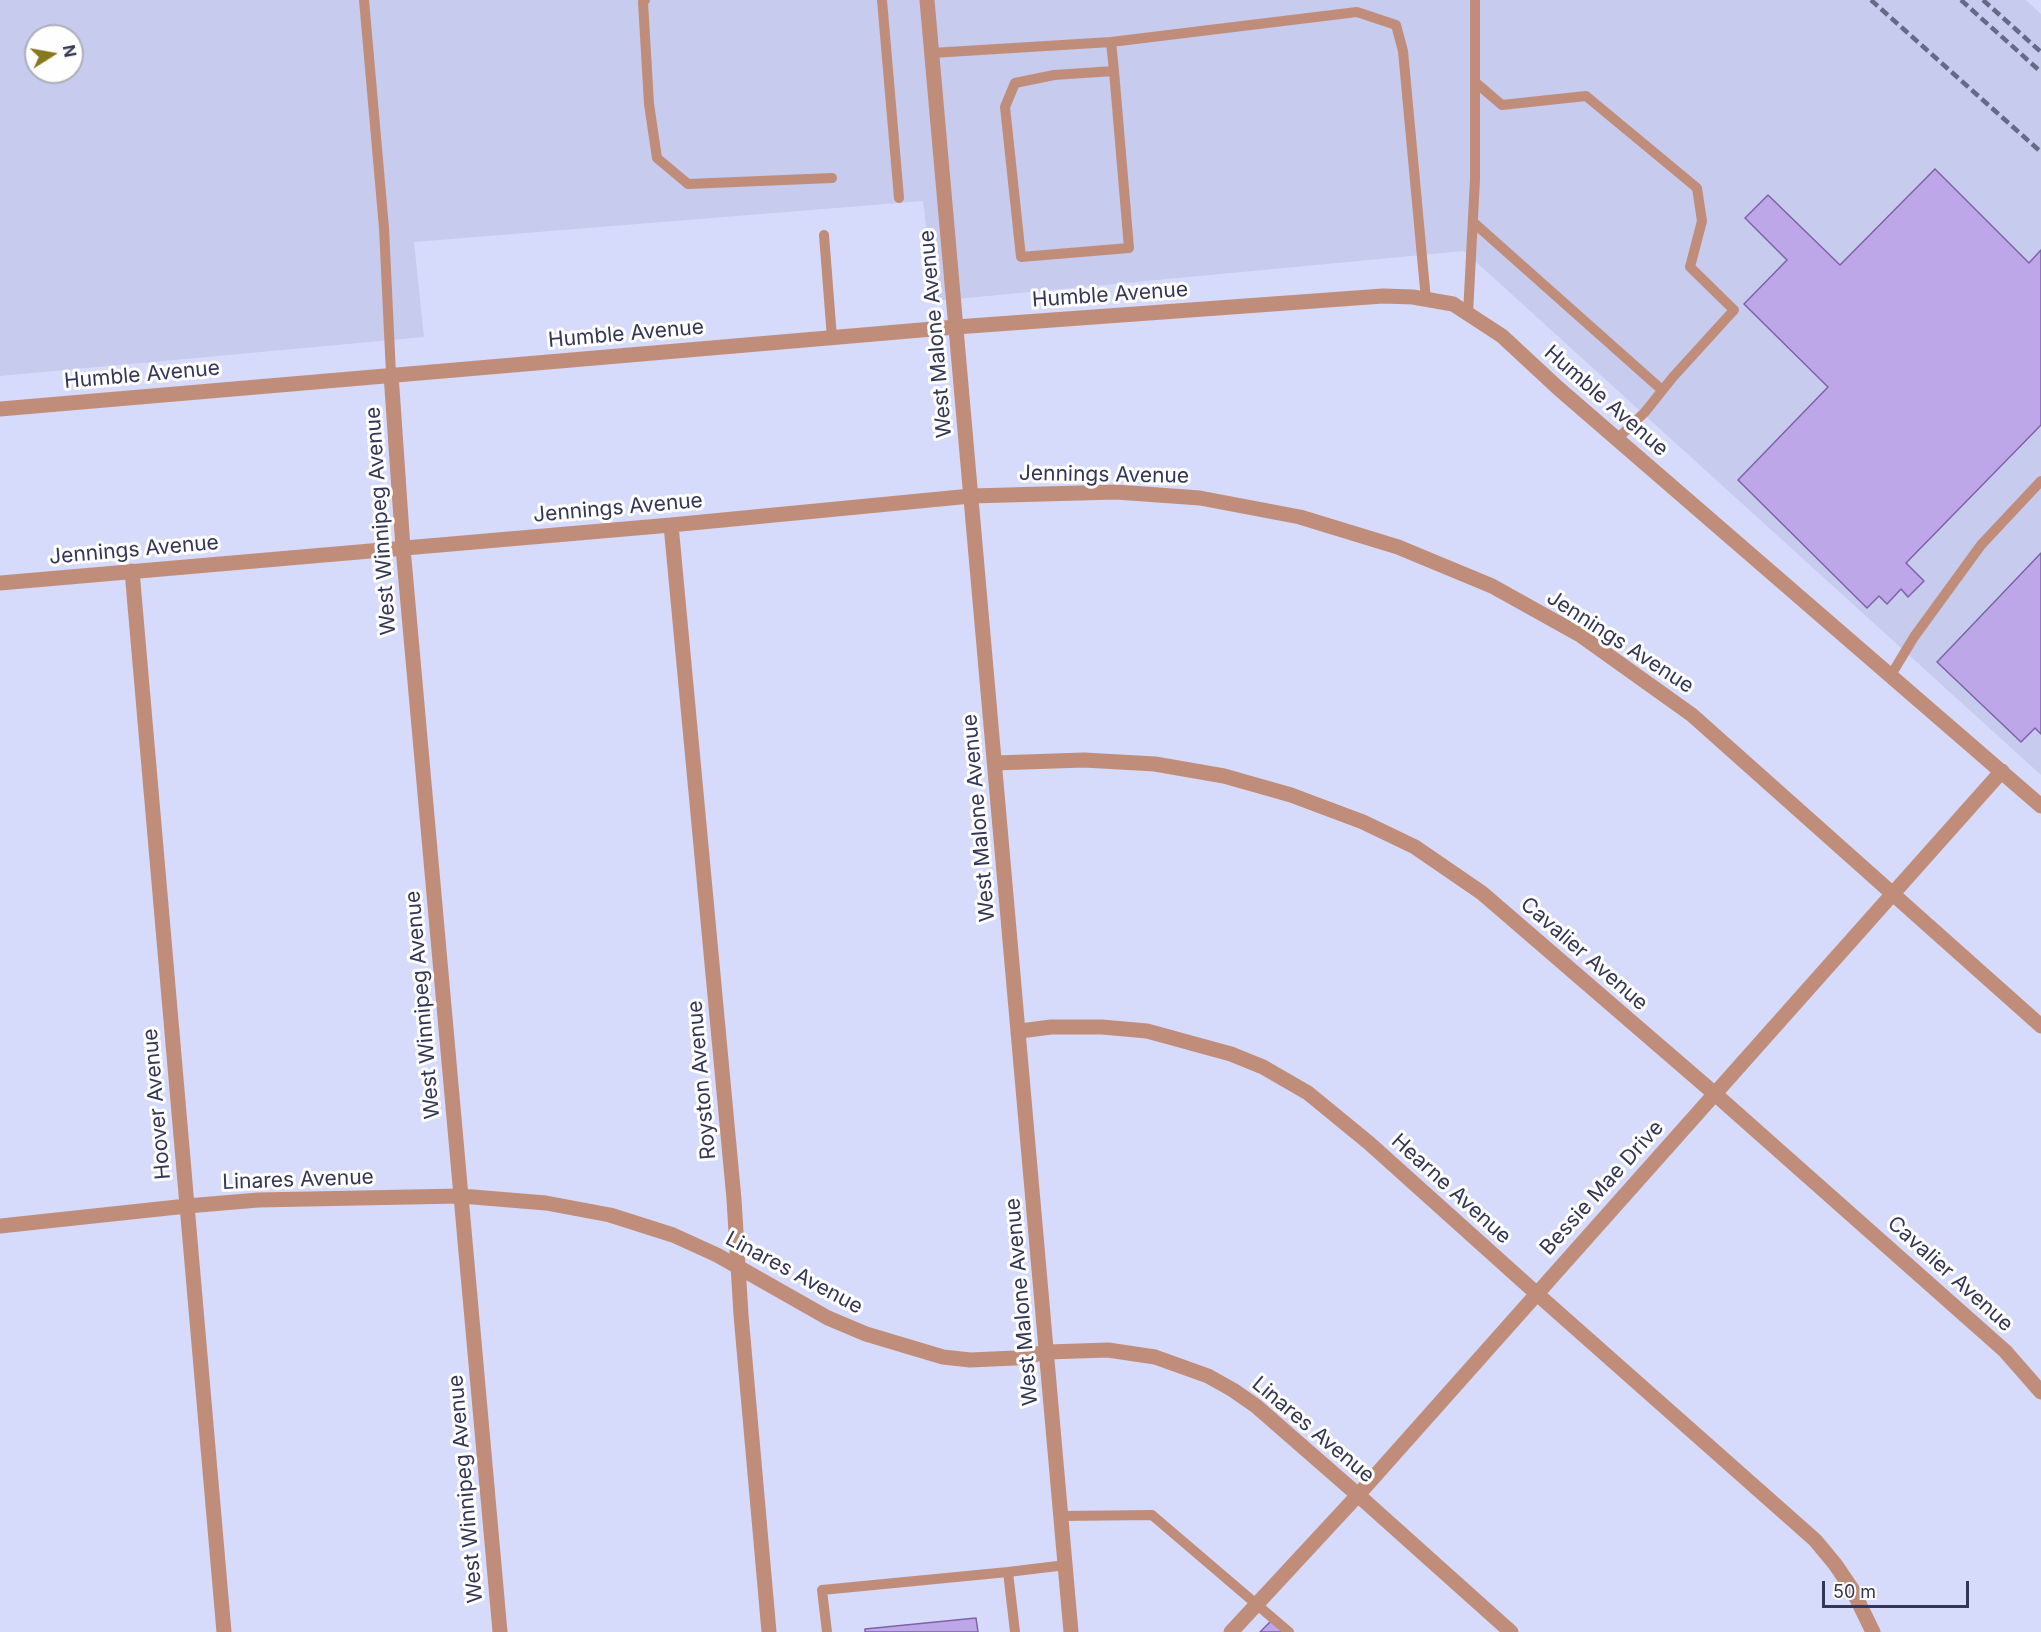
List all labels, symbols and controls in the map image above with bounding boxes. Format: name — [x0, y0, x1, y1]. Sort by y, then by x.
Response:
north arrow — [24, 24, 84, 84]
text: N — [59, 43, 81, 59]
street label: West Malone Avenue — [914, 229, 958, 439]
street label: Humble Avenue — [1031, 277, 1189, 313]
street label: Humble Avenue — [547, 315, 705, 353]
street label: Humble Avenue — [1539, 340, 1673, 462]
street label: Humble Avenue — [63, 356, 221, 394]
street label: West Winnipeg Avenue — [360, 406, 402, 636]
street label: Jennings Avenue — [1019, 461, 1189, 489]
street label: Jennings Avenue — [532, 488, 704, 528]
street label: Jennings Avenue — [48, 530, 220, 570]
street label: Jennings Avenue — [1542, 585, 1698, 699]
street label: West Malone Avenue — [957, 713, 1001, 923]
street label: West Winnipeg Avenue — [400, 890, 446, 1120]
street label: Cavalier Avenue — [1515, 892, 1653, 1016]
street label: Royston Avenue — [682, 999, 722, 1161]
street label: Hoover Avenue — [138, 1027, 176, 1181]
street label: Bessie Mae Drive — [1535, 1116, 1669, 1260]
street label: Hearne Avenue — [1386, 1129, 1516, 1249]
street label: Linares Avenue — [222, 1165, 374, 1195]
street label: West Malone Avenue — [1000, 1197, 1044, 1407]
street label: Cavalier Avenue — [1882, 1211, 2018, 1337]
street label: Linares Avenue — [721, 1226, 867, 1320]
street label: Linares Avenue — [1247, 1372, 1379, 1488]
street label: West Winnipeg Avenue — [443, 1374, 489, 1604]
scale bar — [1825, 1569, 1972, 1607]
text: 50 m — [1833, 1581, 1876, 1602]

